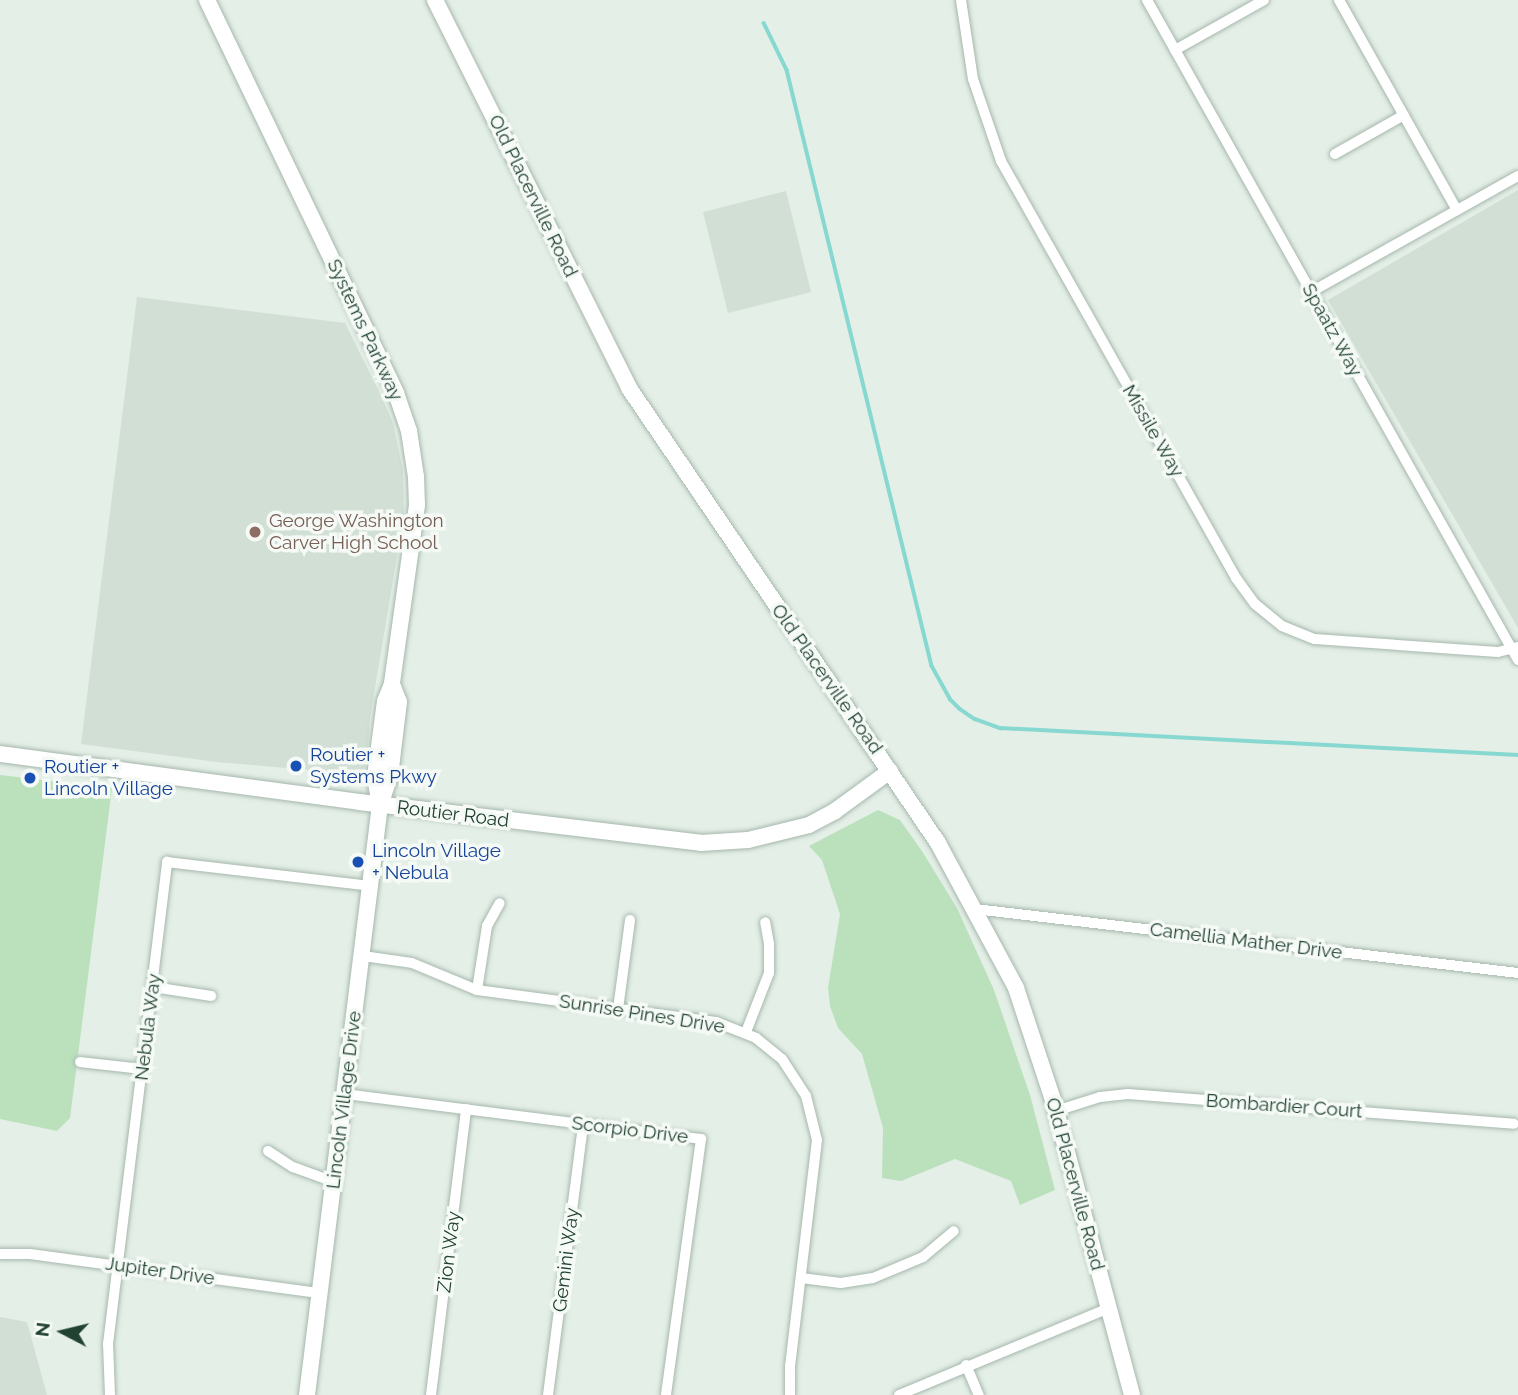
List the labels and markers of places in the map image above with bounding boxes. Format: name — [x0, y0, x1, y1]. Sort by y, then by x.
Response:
place label: George Washington Carver High School — [269, 510, 444, 554]
marker: George Washington Carver High School — [247, 524, 263, 540]
place label: Routier + Systems Pkwy — [310, 744, 437, 788]
place label: Routier + Lincoln Village — [44, 756, 174, 800]
marker: Routier + Systems Pkwy — [288, 758, 304, 774]
marker: Routier + Lincoln Village — [22, 770, 38, 786]
place label: Lincoln Village + Nebula — [372, 840, 502, 884]
marker: Lincoln Village + Nebula — [350, 854, 366, 870]

